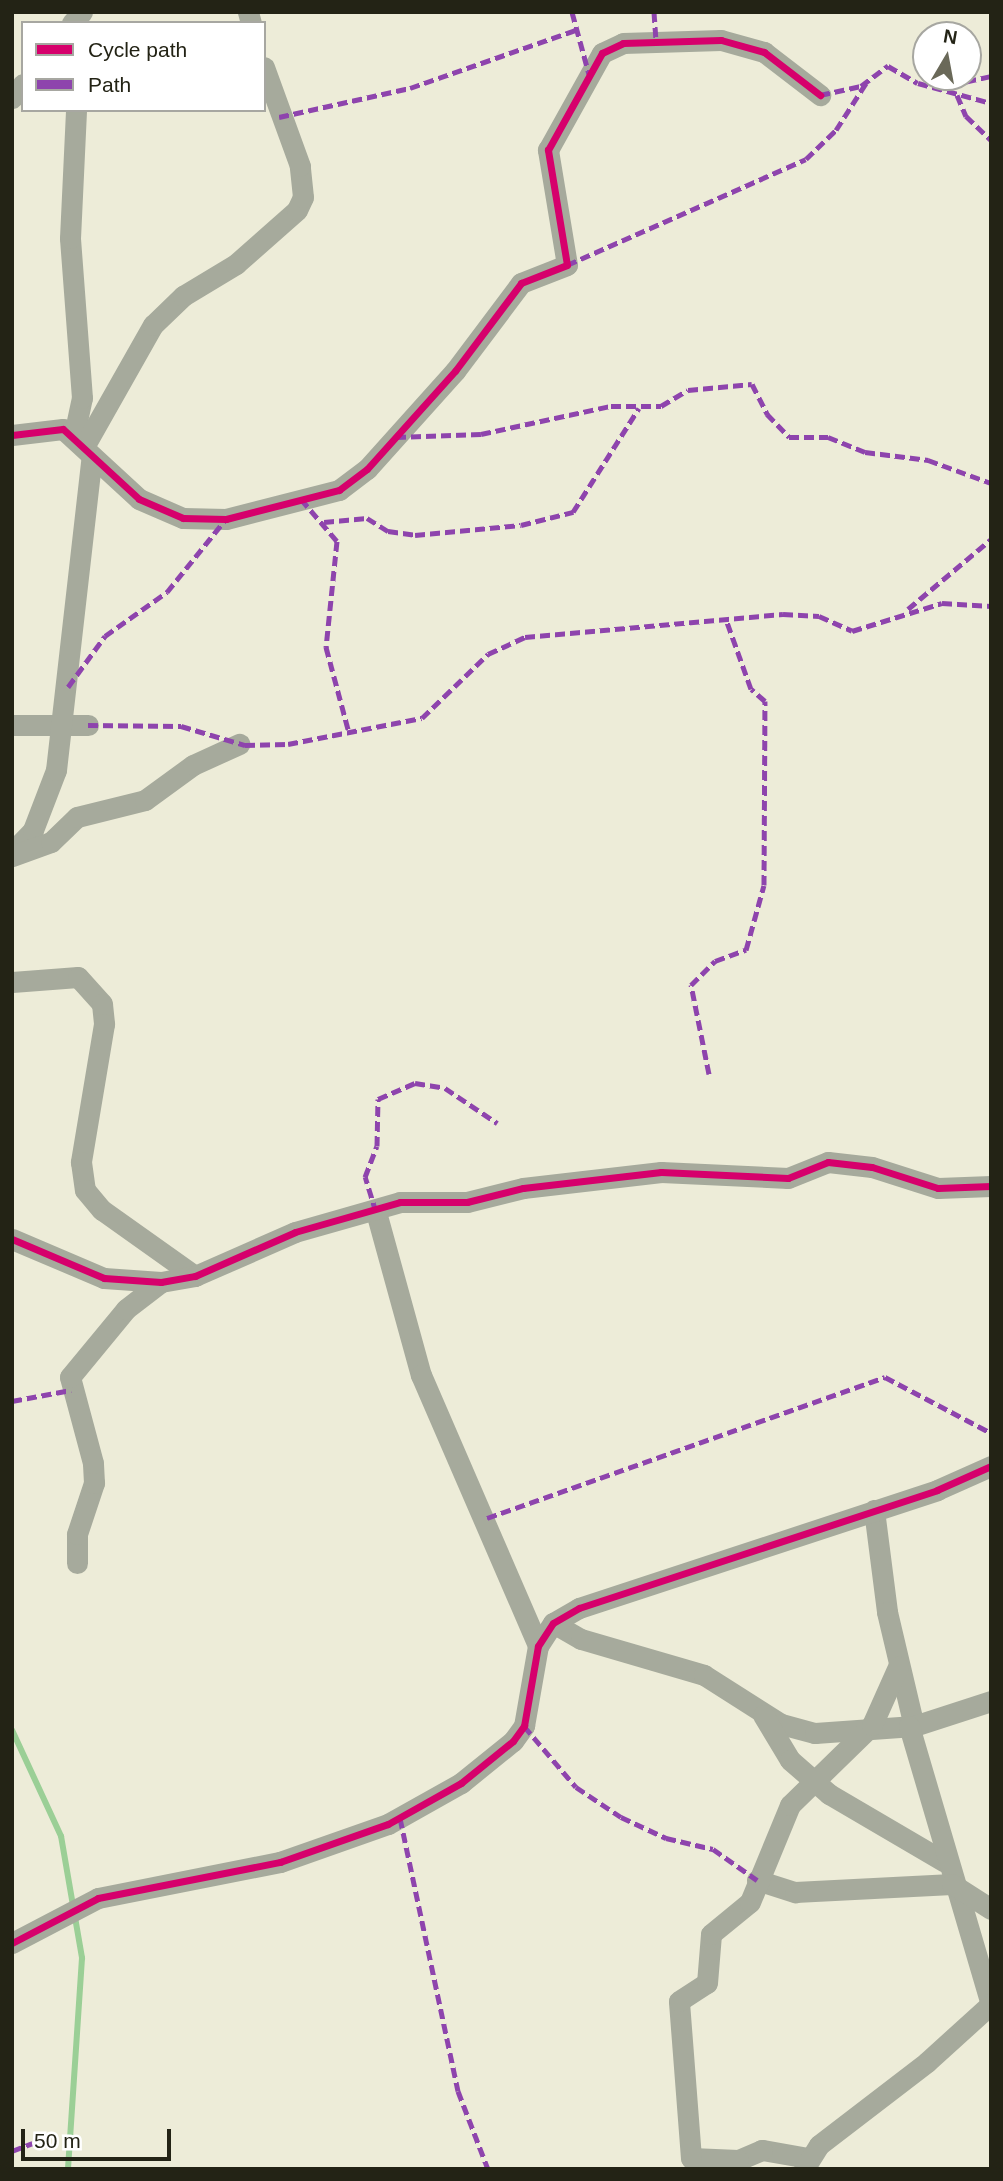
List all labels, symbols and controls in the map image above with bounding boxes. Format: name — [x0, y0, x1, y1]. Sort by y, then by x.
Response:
legend — [21, 21, 266, 112]
north arrow — [912, 21, 982, 91]
text: N — [942, 25, 959, 48]
text: Cycle path — [88, 38, 187, 61]
text: Path — [88, 73, 131, 96]
scale bar — [24, 2114, 175, 2158]
text: 50 m — [34, 2129, 81, 2152]

